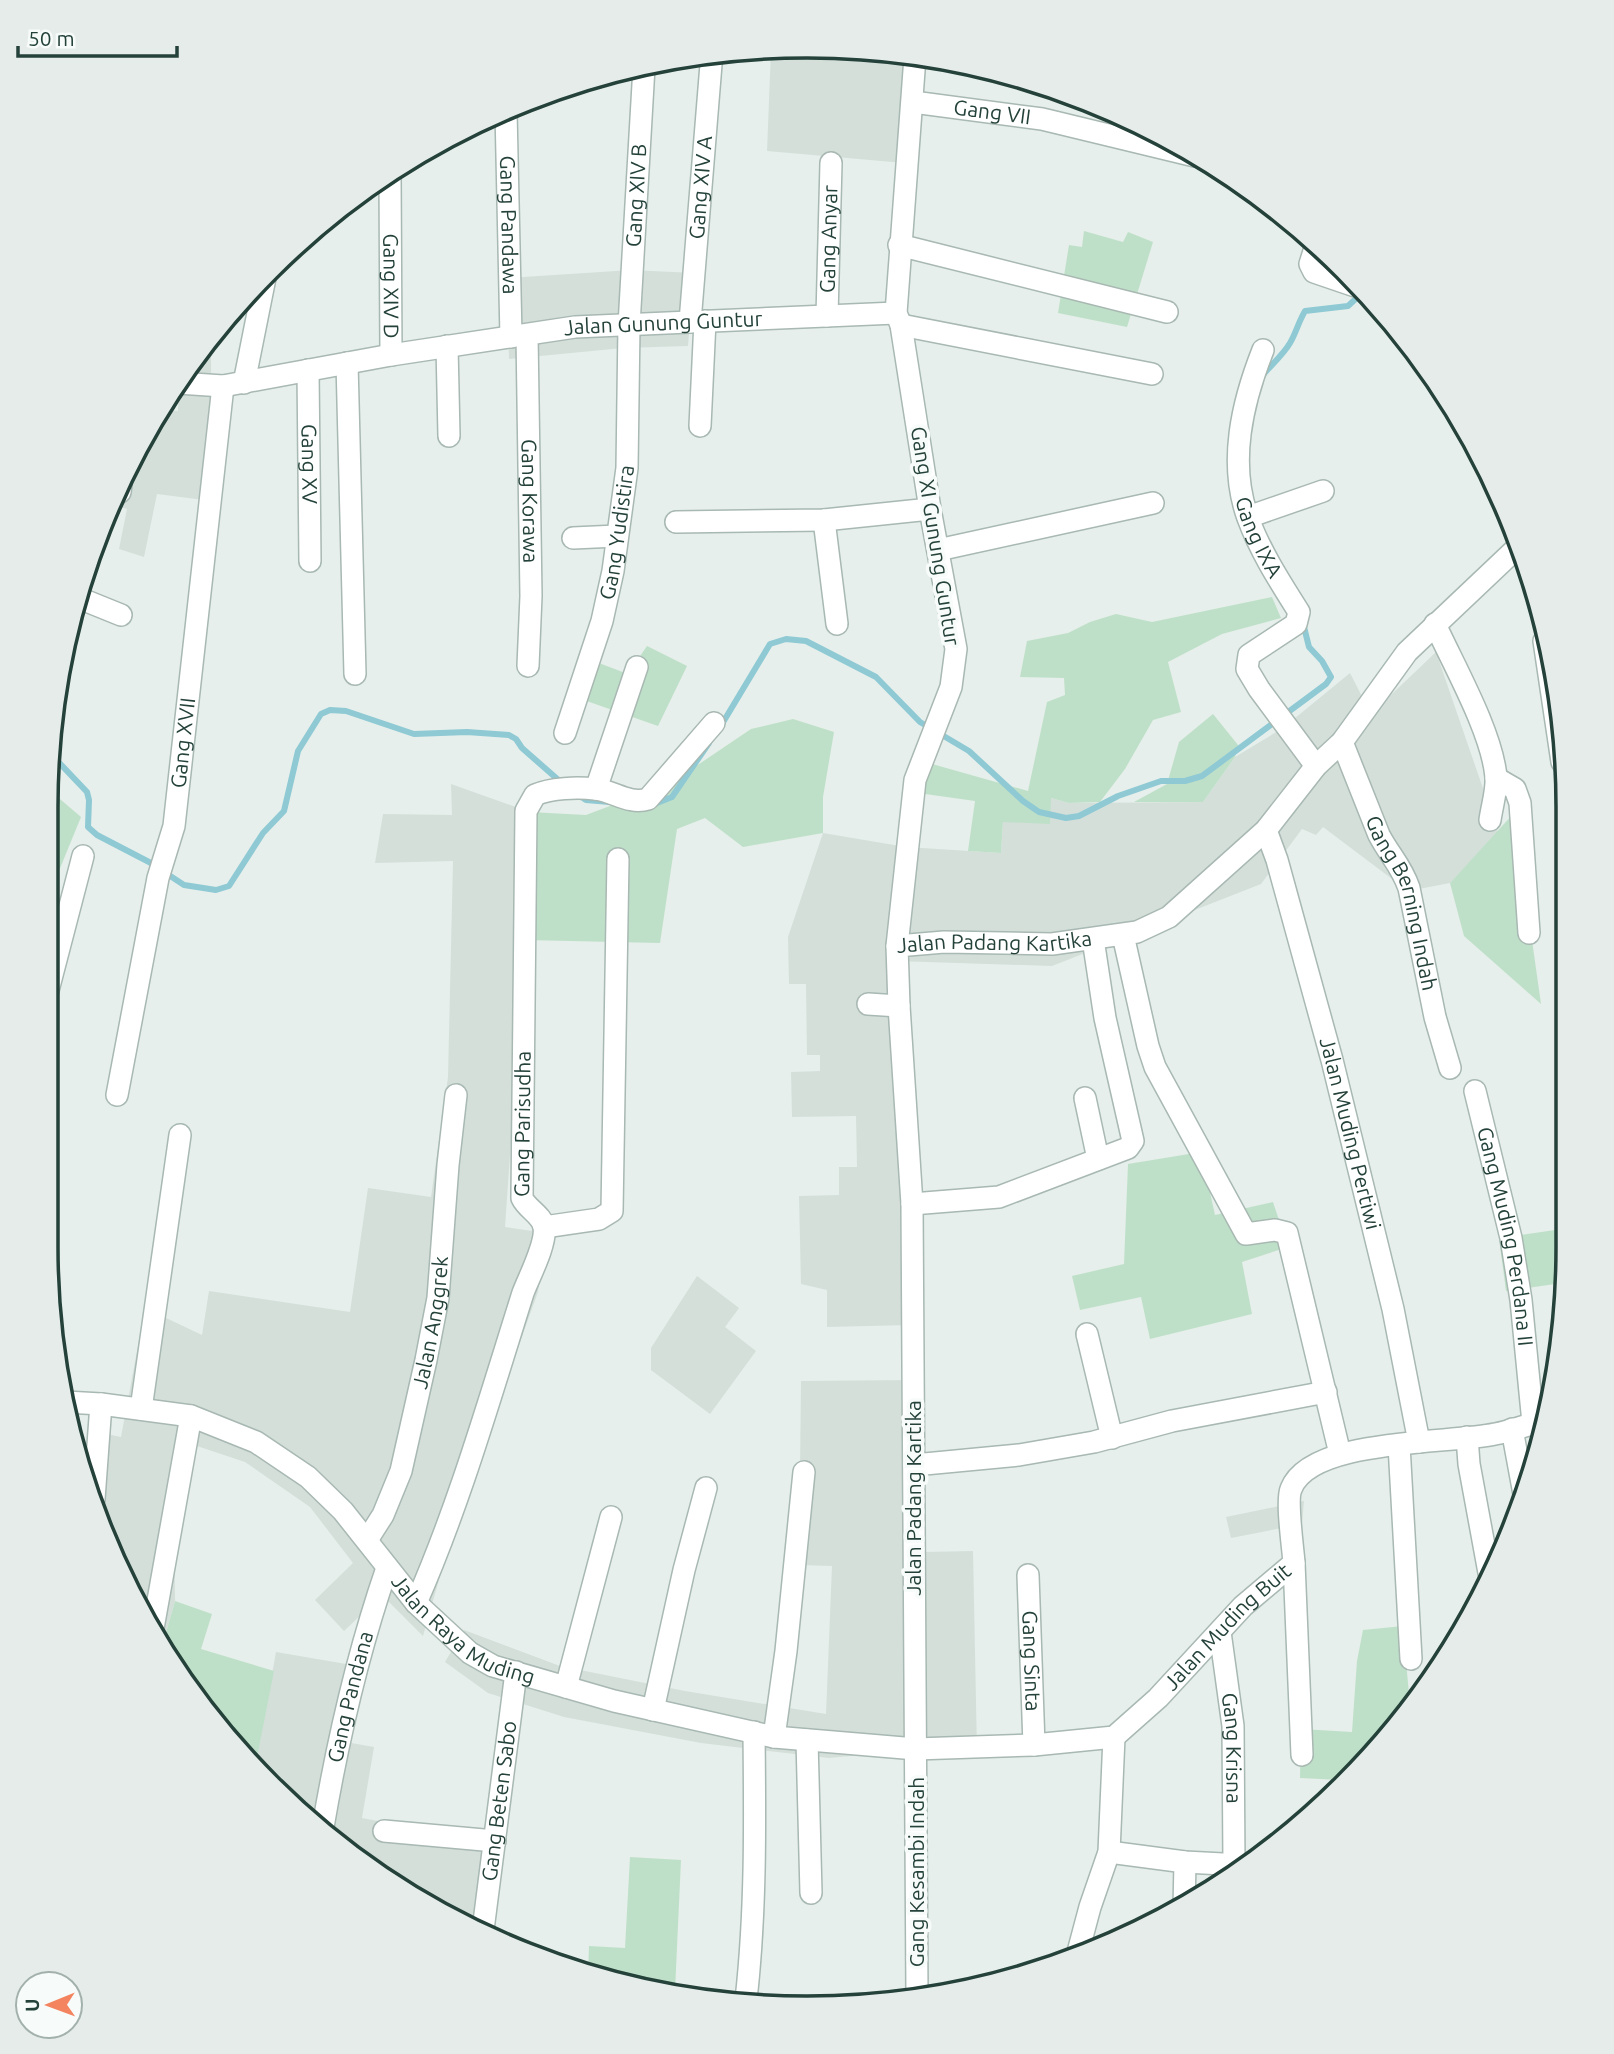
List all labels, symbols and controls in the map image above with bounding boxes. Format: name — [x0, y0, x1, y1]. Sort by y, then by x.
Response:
scale bar — [18, 14, 177, 58]
text: 50 m — [28, 26, 75, 50]
street label: Gang VII — [952, 94, 1033, 128]
street label: Gang XIV A — [684, 134, 716, 240]
street label: Gang XIV B — [621, 143, 651, 248]
street label: Gang Pandawa — [496, 155, 523, 295]
street label: Gang Anyar — [815, 185, 841, 293]
street label: Gang XIV D — [379, 233, 404, 339]
street label: Jalan Gunung Guntur — [561, 306, 763, 340]
street label: Gang XV — [298, 424, 322, 505]
street label: Gang XI Gunung Guntur — [907, 425, 965, 647]
street label: Gang Korawa — [518, 439, 543, 563]
street label: Gang Yudistira — [594, 463, 638, 602]
street label: Gang IXA — [1231, 494, 1288, 582]
street label: Gang XVII — [165, 696, 199, 789]
street label: Gang Berning Indah — [1362, 812, 1442, 992]
street label: Jalan Padang Kartika — [896, 926, 1093, 957]
street label: Jalan Muding Pertiwi — [1315, 1034, 1386, 1232]
street label: Gang Parisudha — [509, 1051, 535, 1197]
street label: Gang Muding Perdana II — [1473, 1124, 1538, 1347]
street label: Jalan Anggrek — [407, 1255, 452, 1391]
street label: Jalan Padang Kartika — [901, 1400, 925, 1596]
street label: Jalan Muding Buit — [1158, 1558, 1295, 1695]
street label: Jalan Raya Muding — [387, 1569, 538, 1689]
street label: Gang Sinta — [1018, 1610, 1046, 1712]
street label: Gang Pandana — [322, 1628, 377, 1765]
street label: Gang Krisna — [1218, 1691, 1247, 1804]
street label: Gang Beten Sabo — [476, 1719, 521, 1883]
street label: Gang Kesambi Indah — [904, 1777, 928, 1967]
north arrow — [14, 1970, 84, 2040]
text: U — [21, 1998, 43, 2012]

